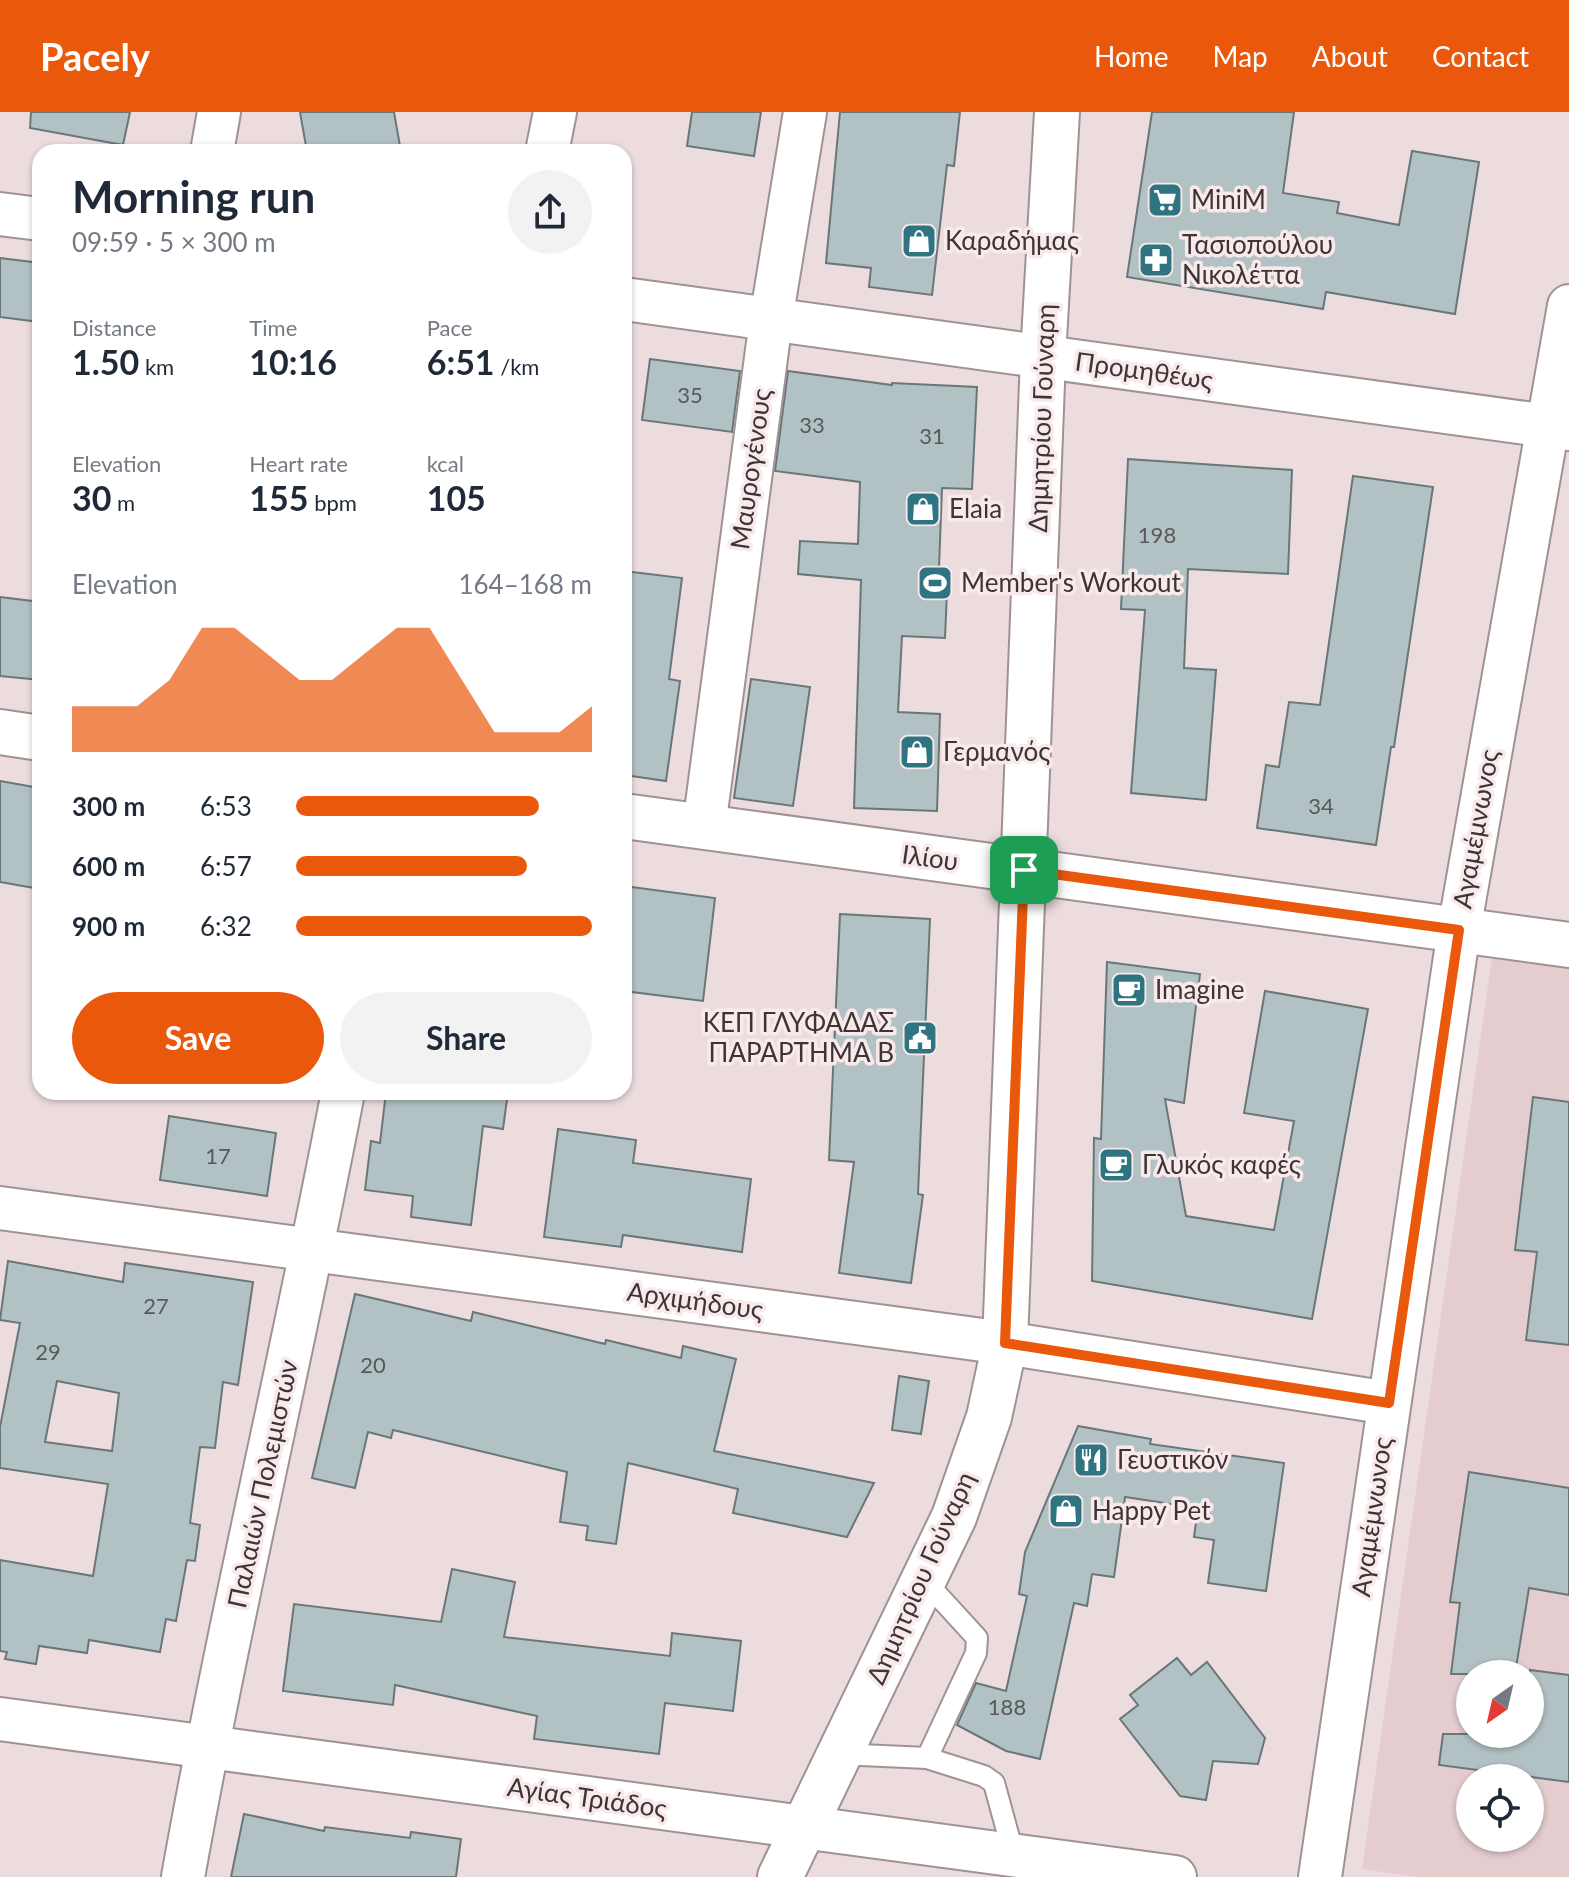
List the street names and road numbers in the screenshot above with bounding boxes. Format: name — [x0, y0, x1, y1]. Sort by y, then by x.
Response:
street label: Δημητρίου Γούναρη — [1021, 303, 1061, 533]
street label: Προμηθέως — [1073, 345, 1215, 396]
street label: Μαυρογένους — [723, 386, 777, 551]
street label: Αγαμέμνωνος — [1445, 747, 1505, 911]
street label: Ιλίου — [900, 837, 960, 877]
street label: Αρχιμήδους — [625, 1275, 765, 1325]
street label: Παλαιών Πολεμιστών — [220, 1357, 304, 1611]
street label: Αγαμέμνωνος — [1344, 1435, 1398, 1599]
street label: Δημητρίου Γούναρη — [859, 1467, 981, 1689]
street label: Αγίας Τριάδος — [505, 1770, 669, 1824]

